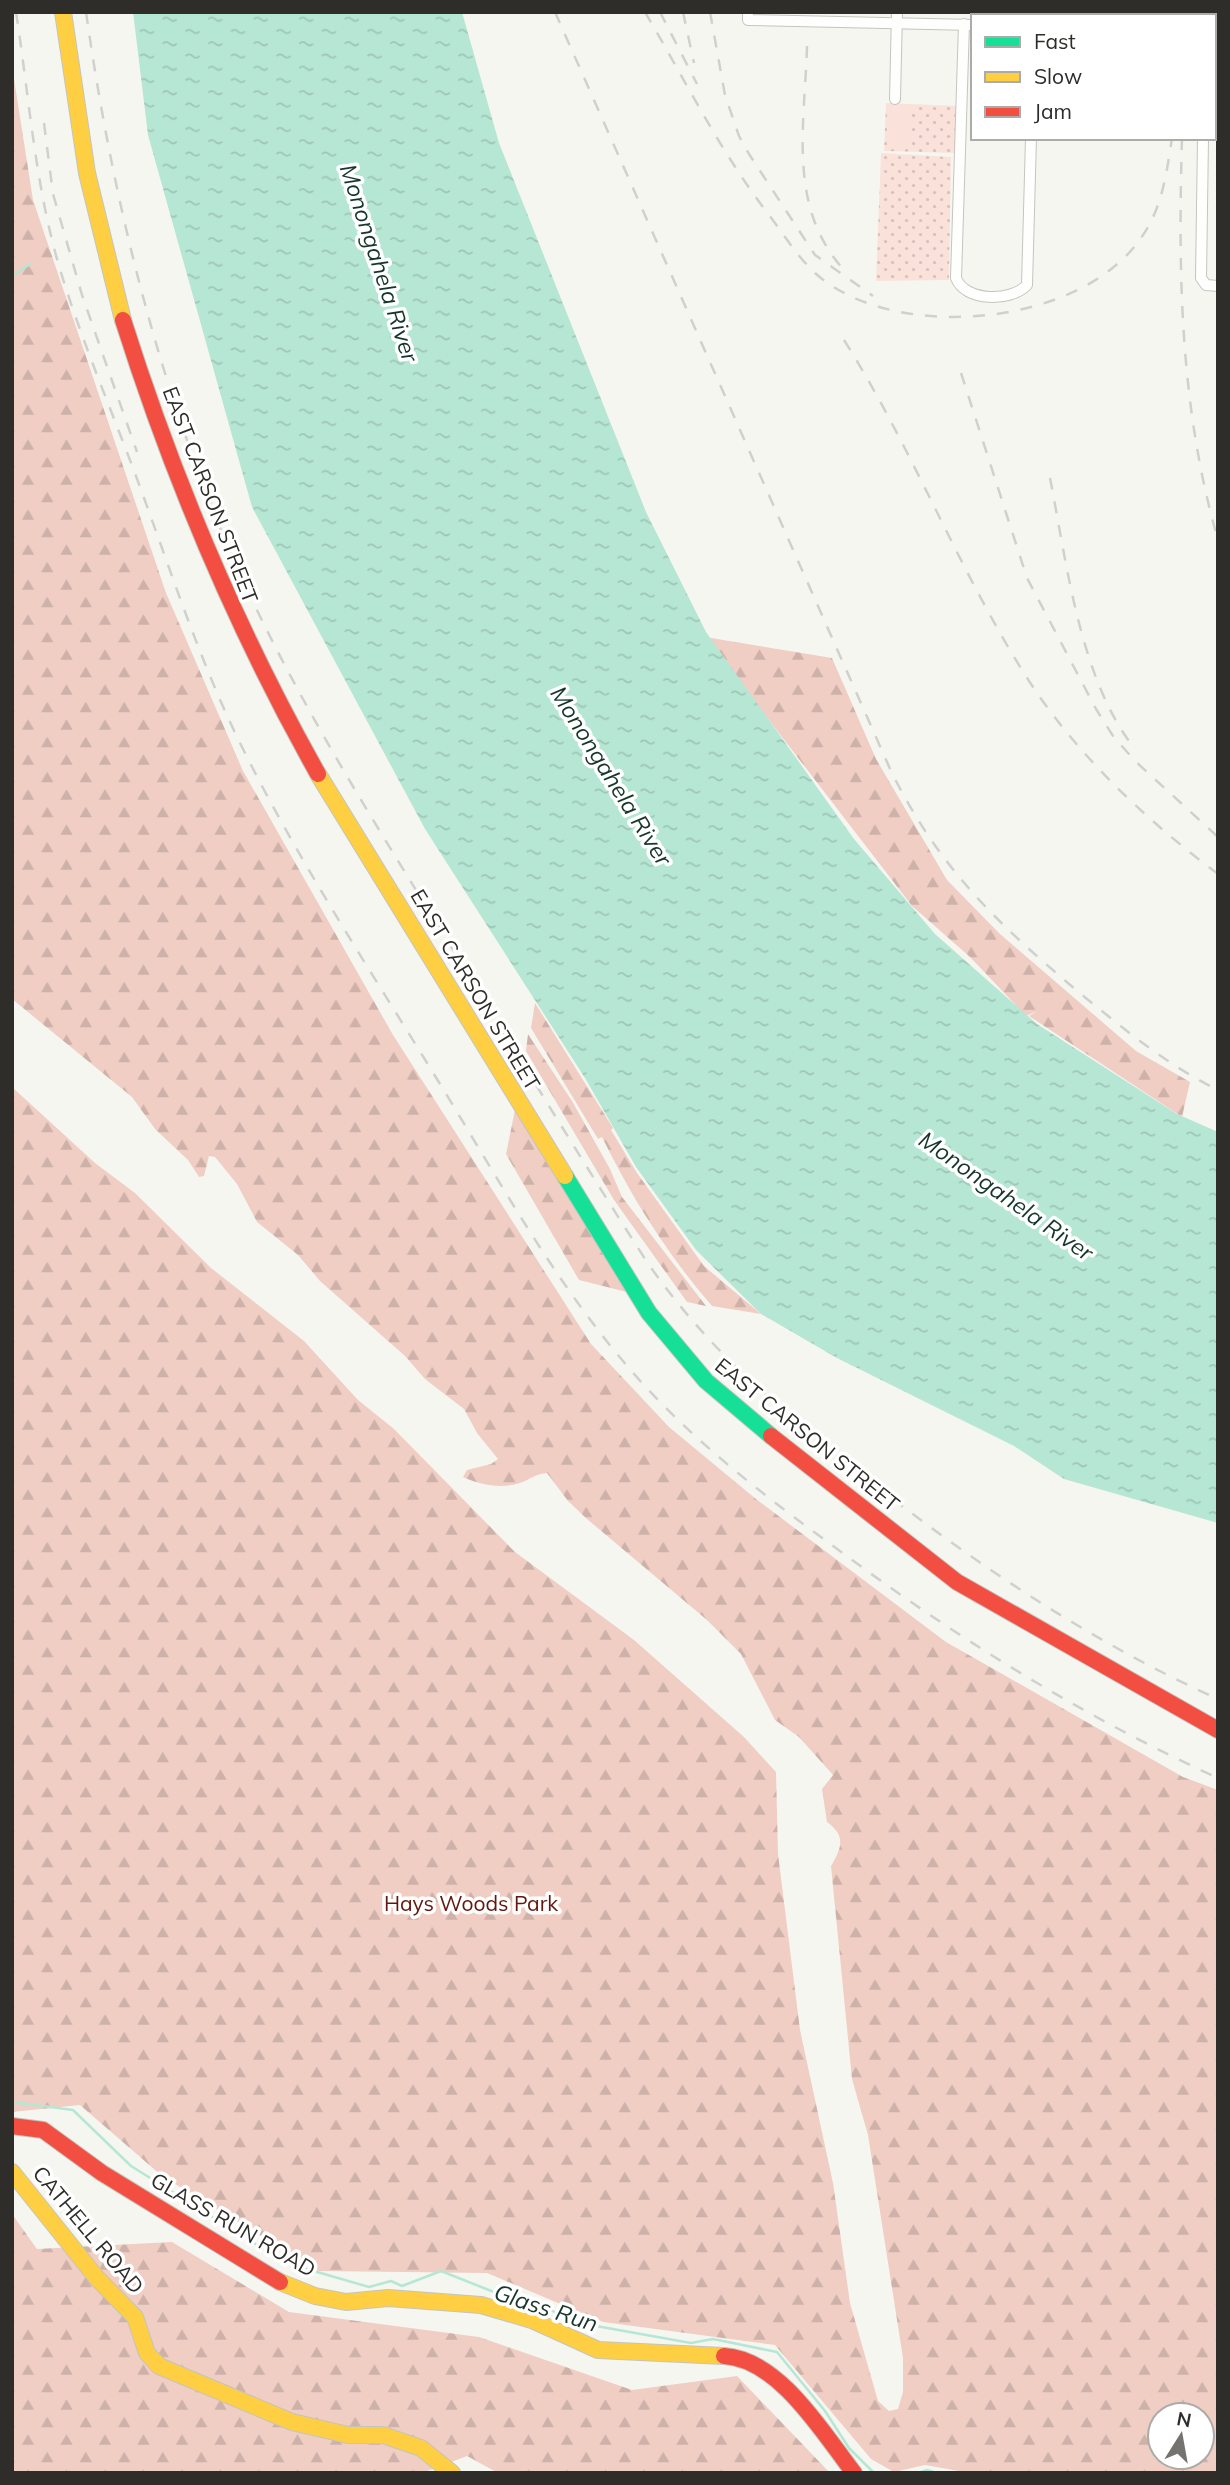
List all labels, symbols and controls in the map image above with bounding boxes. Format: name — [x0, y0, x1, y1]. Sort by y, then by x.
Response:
legend — [971, 14, 1216, 140]
text: Fast — [1034, 28, 1076, 54]
text: Slow — [1034, 63, 1082, 89]
text: Jam — [1034, 98, 1072, 124]
water label: Monongahela River — [334, 160, 426, 367]
street label: EAST CARSON STREET — [158, 383, 264, 607]
water label: Monongahela River — [544, 681, 679, 872]
street label: EAST CARSON STREET — [406, 884, 546, 1095]
water label: Monongahela River — [914, 1125, 1100, 1268]
street label: EAST CARSON STREET — [710, 1352, 905, 1517]
park label: Hays Woods Park — [384, 1890, 558, 1916]
street label: CATHELL ROAD — [28, 2160, 150, 2299]
street label: GLASS RUN ROAD — [147, 2166, 320, 2282]
water label: Glass Run — [491, 2277, 602, 2338]
north arrow — [1146, 2401, 1216, 2471]
text: N — [1175, 2406, 1194, 2432]

